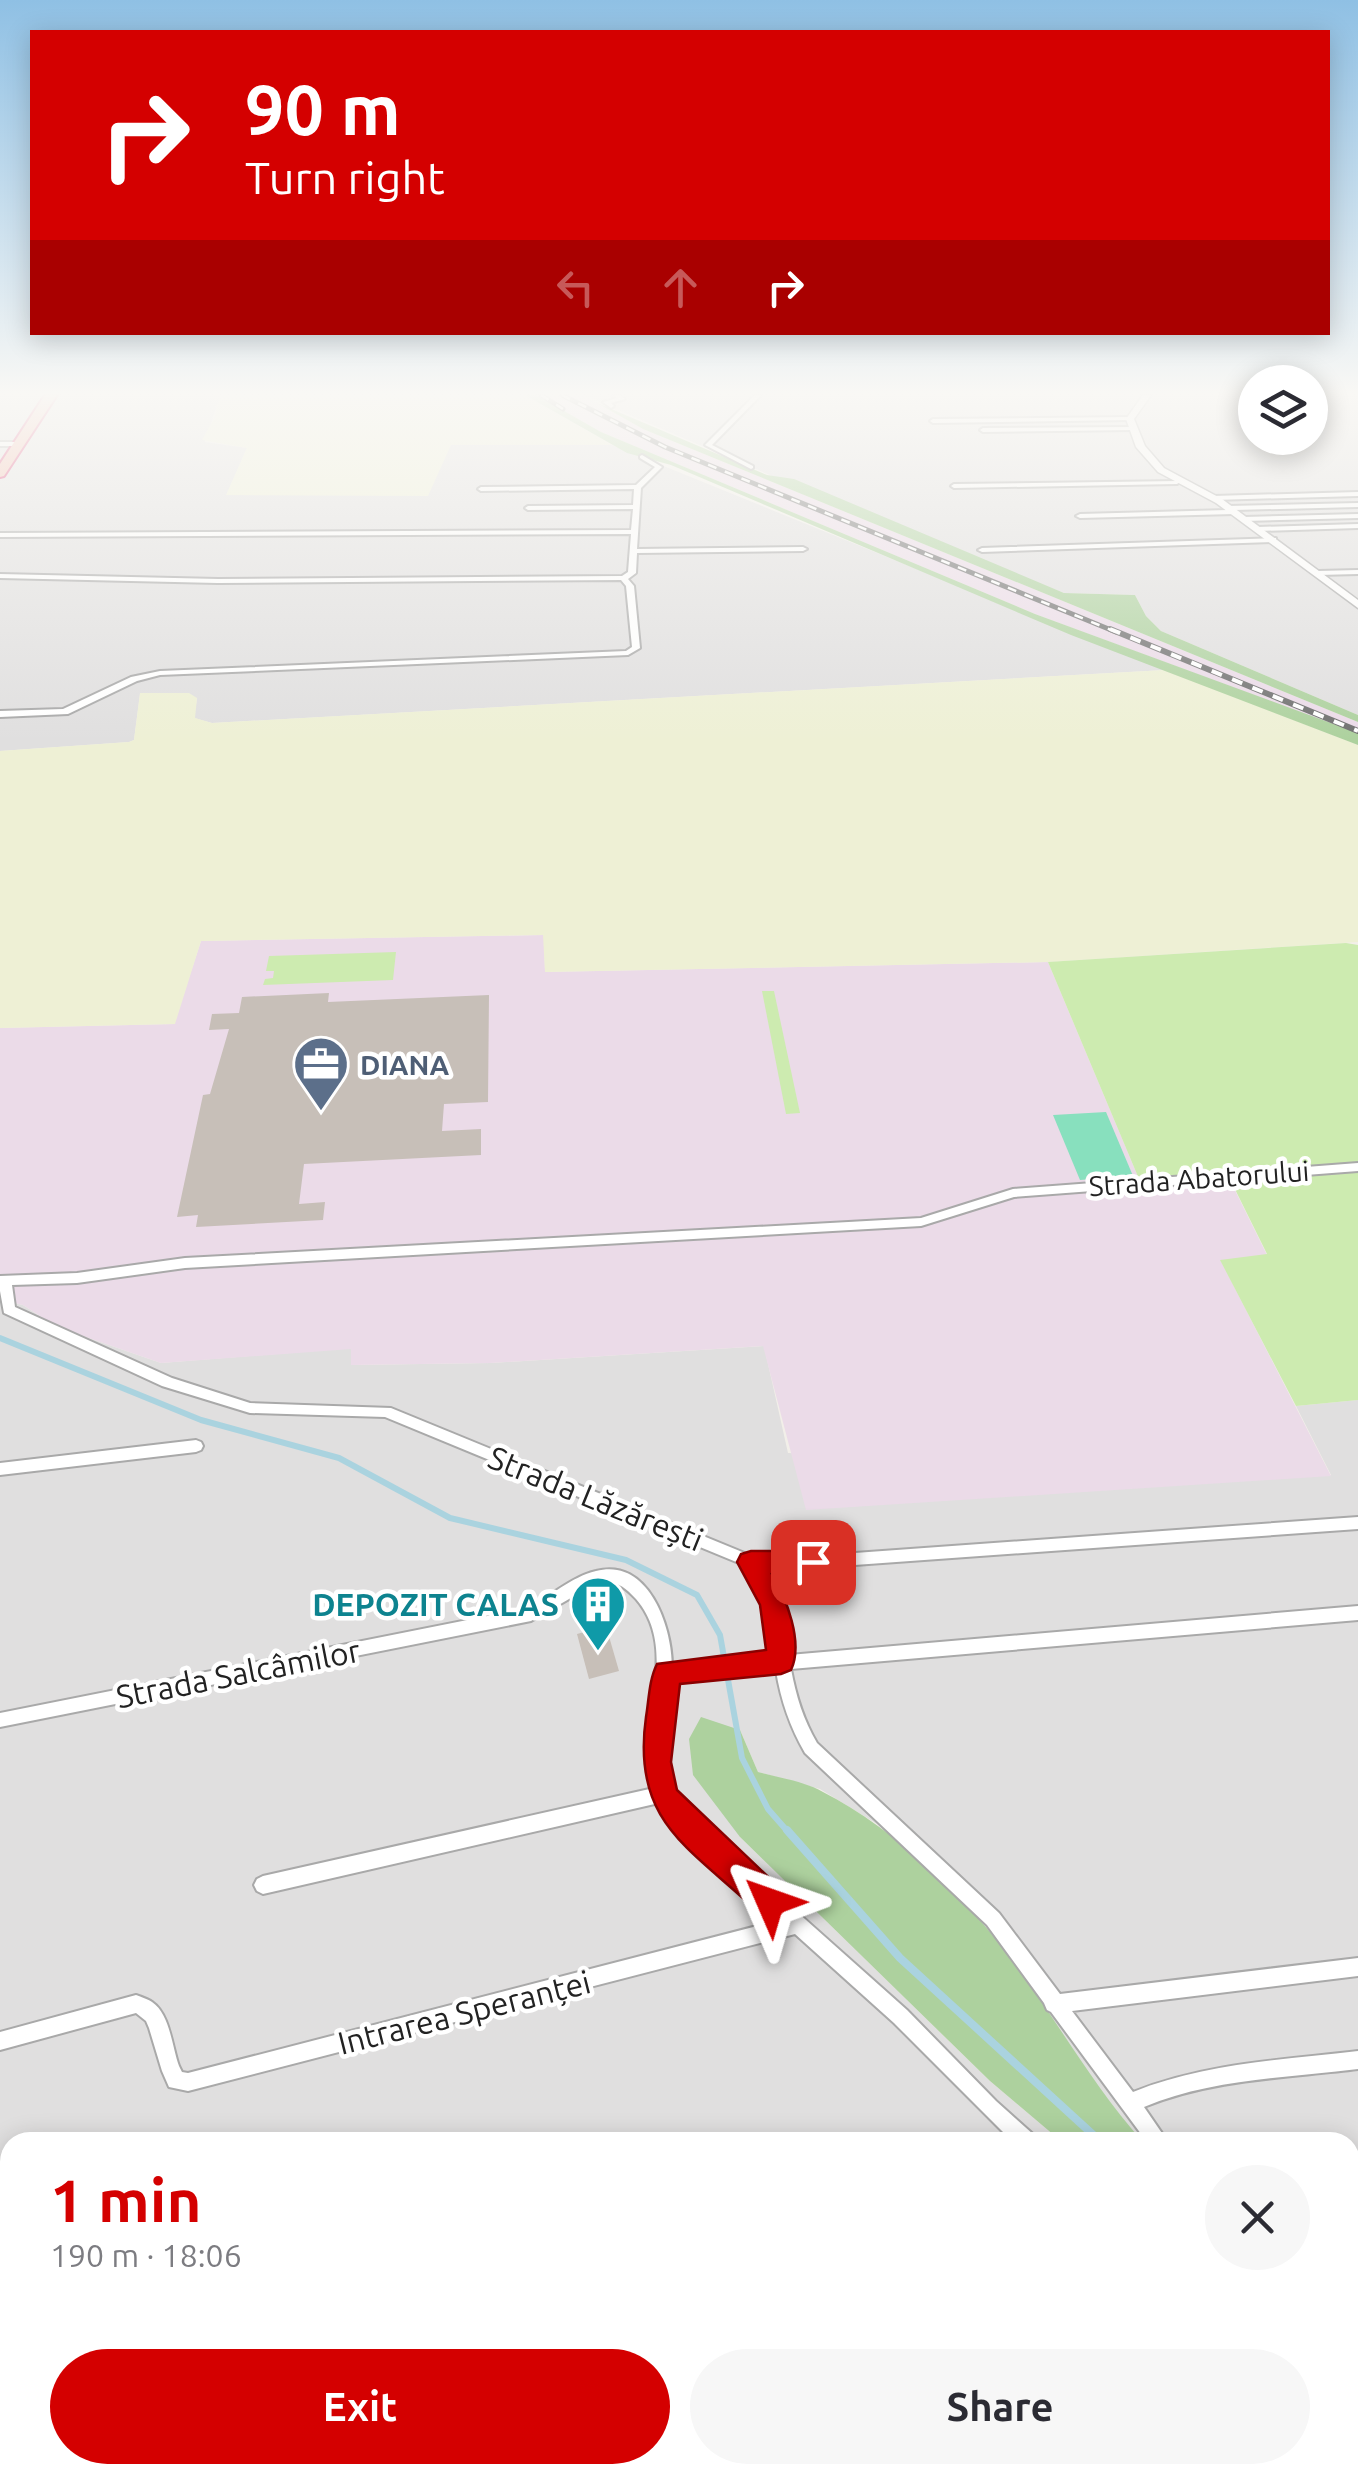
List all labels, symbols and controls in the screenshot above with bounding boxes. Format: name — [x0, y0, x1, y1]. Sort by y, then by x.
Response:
icon: right — [80, 70, 210, 200]
text: 90 m — [245, 70, 401, 148]
text: Turn right — [245, 152, 445, 203]
icon: left — [548, 260, 603, 315]
icon: ahead — [653, 260, 708, 315]
icon: right — [758, 260, 813, 315]
map controls — [1238, 365, 1328, 455]
button: layers — [1238, 365, 1328, 455]
office icon: DIANA — [291, 1034, 351, 1113]
place label: DIANA — [360, 1049, 449, 1080]
street label: Strada Abatorului — [1088, 1155, 1310, 1201]
street label: Strada Lăzărești — [483, 1439, 709, 1557]
pin — [771, 1520, 856, 1605]
icon: arrive — [786, 1535, 841, 1590]
building icon: DEPOZIT CALAS — [568, 1574, 628, 1653]
place label: DEPOZIT CALAS — [312, 1586, 559, 1622]
street label: Strada Salcâmilor — [113, 1632, 363, 1714]
position arrow — [718, 1850, 822, 1954]
street label: Intrarea Speranței — [334, 1963, 594, 2061]
button: close — [1205, 2165, 1310, 2270]
text: 1 min — [50, 2166, 202, 2233]
text: 190 m · 18:06 — [50, 2237, 242, 2273]
button: Exit — [50, 2349, 670, 2464]
button: Share — [690, 2349, 1310, 2464]

